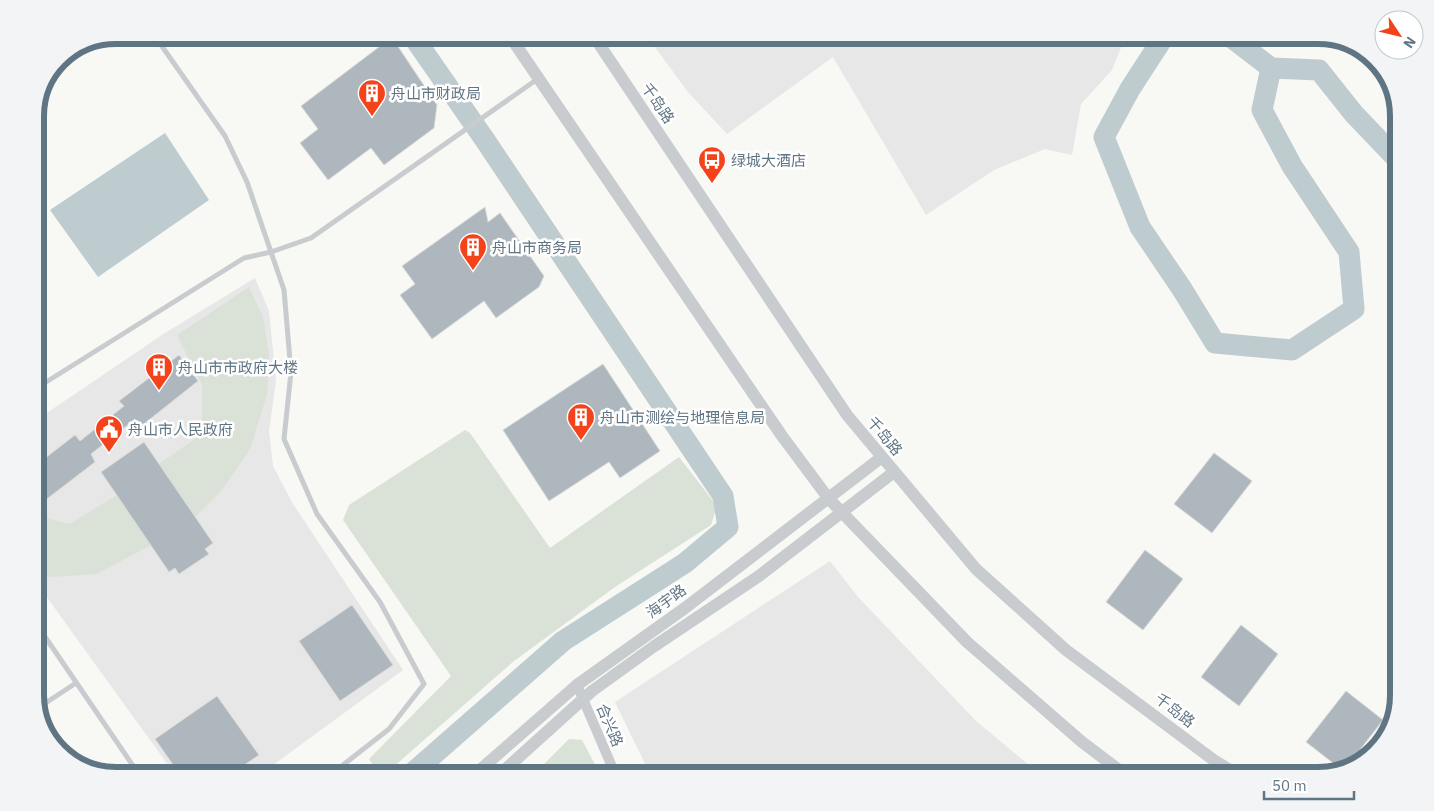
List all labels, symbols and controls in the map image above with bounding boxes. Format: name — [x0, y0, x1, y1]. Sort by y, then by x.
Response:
north arrow — [1374, 10, 1424, 60]
text: N — [1399, 33, 1420, 52]
building icon: 舟山市财政局 — [357, 78, 387, 117]
street label: 千岛路 — [638, 79, 678, 127]
place label: 舟山市财政局 — [391, 84, 481, 103]
bus stop icon: 绿城大酒店 — [697, 145, 727, 184]
place label: 绿城大酒店 — [731, 151, 806, 170]
building icon: 舟山市商务局 — [458, 232, 488, 271]
place label: 舟山市商务局 — [492, 238, 582, 257]
building icon: 舟山市市政府大楼 — [144, 352, 174, 391]
place label: 舟山市市政府大楼 — [178, 358, 298, 377]
building icon: 舟山市测绘与地理信息局 — [566, 402, 596, 441]
place label: 舟山市测绘与地理信息局 — [600, 408, 765, 427]
street label: 千岛路 — [863, 413, 907, 459]
public building icon: 舟山市人民政府 — [94, 414, 124, 453]
place label: 舟山市人民政府 — [128, 420, 233, 439]
street label: 海宇路 — [642, 580, 690, 622]
street label: 千岛路 — [1151, 689, 1199, 731]
street label: 合兴路 — [592, 701, 628, 749]
scale bar — [1264, 768, 1354, 800]
text: 50 m — [1272, 776, 1307, 795]

